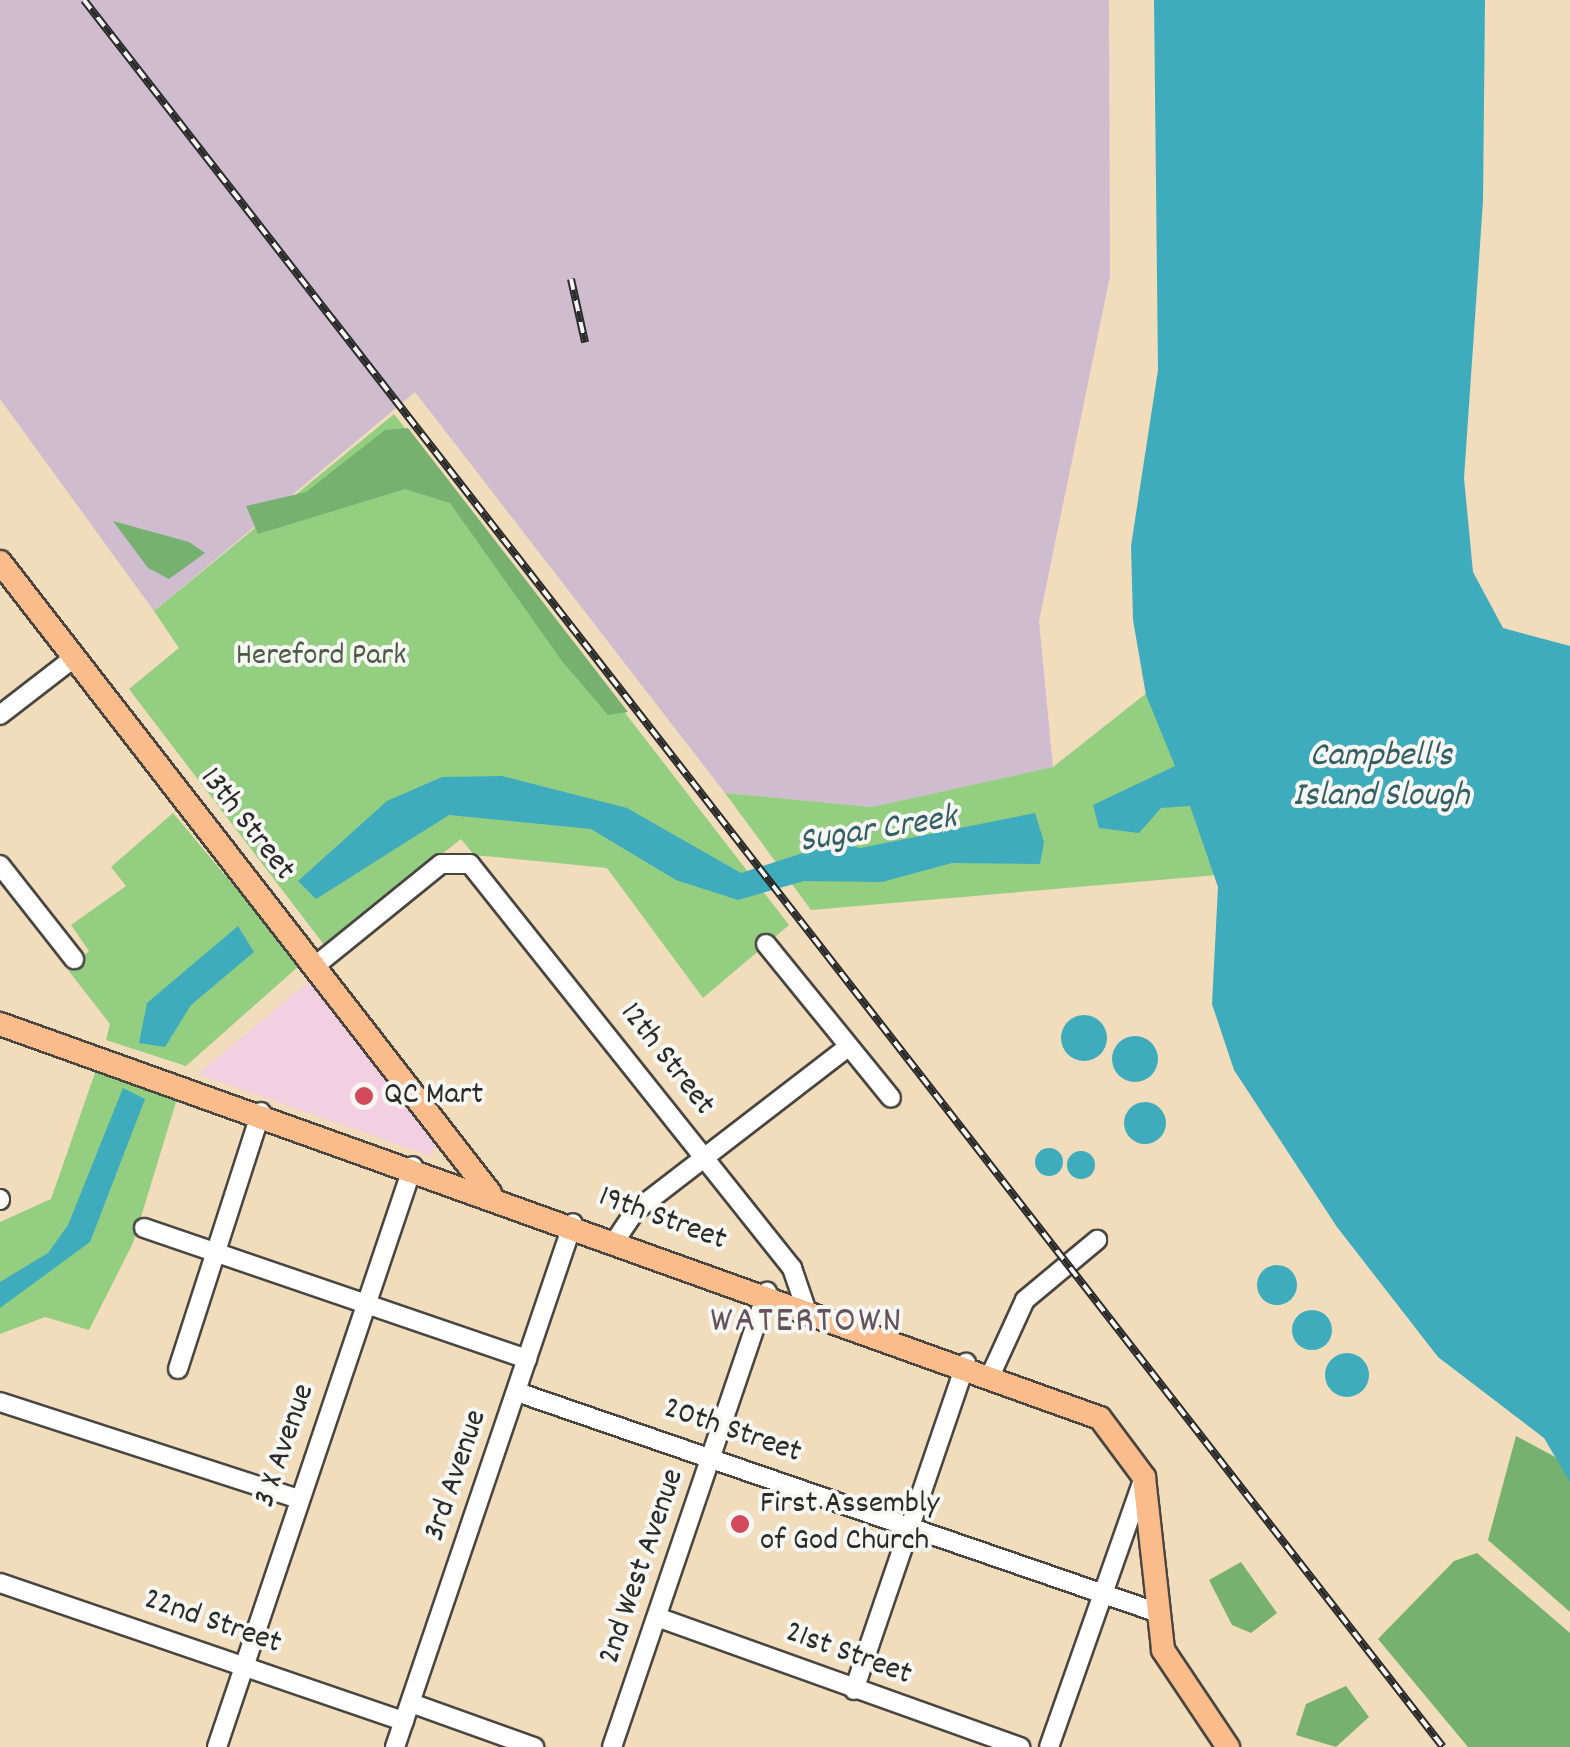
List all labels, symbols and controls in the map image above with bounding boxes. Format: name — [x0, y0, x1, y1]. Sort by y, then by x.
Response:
park label: Hereford Park — [236, 638, 406, 676]
water label: Campbell's Island Slough — [1293, 736, 1469, 818]
street label: 13th Street — [190, 761, 302, 889]
water label: Sugar Creek — [796, 798, 960, 864]
street label: 12th Street — [610, 996, 722, 1124]
place label: QC Mart — [384, 1077, 483, 1115]
marker: QC Mart — [353, 1085, 375, 1107]
street label: 19th Street — [593, 1179, 731, 1261]
district label: WATERTOWN — [710, 1300, 904, 1346]
street label: 3 X Avenue — [247, 1379, 325, 1513]
street label: 20th Street — [658, 1391, 806, 1473]
street label: 3rd Avenue — [417, 1405, 497, 1547]
street label: 2nd West Avenue — [592, 1464, 694, 1670]
place label: First Assembly of God Church — [760, 1487, 940, 1562]
marker: First Assembly of God Church — [729, 1513, 751, 1535]
street label: 22nd Street — [138, 1582, 286, 1664]
street label: 21st Street — [780, 1614, 916, 1696]

